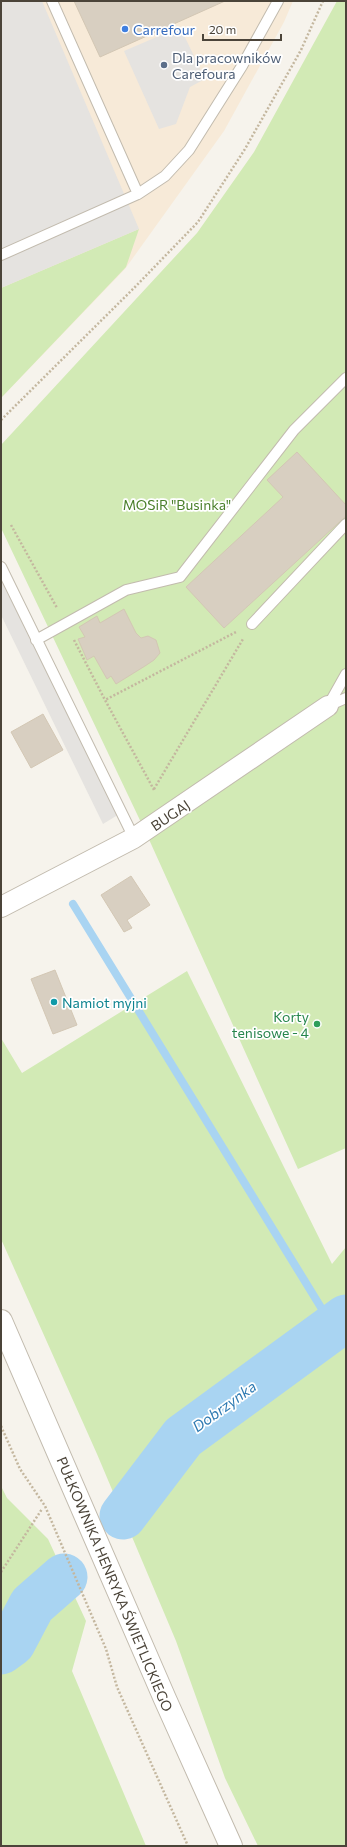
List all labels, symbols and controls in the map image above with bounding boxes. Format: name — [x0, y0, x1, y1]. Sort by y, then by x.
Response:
scale bar — [203, 16, 281, 42]
place label: Carrefour — [133, 21, 196, 38]
text: 20 m — [209, 22, 236, 36]
marker: Carrefour — [120, 24, 130, 34]
place label: Dla pracowników Carefoura — [172, 49, 281, 82]
marker: Dla pracowników Carefoura — [159, 60, 169, 70]
park label: MOSiR "Businka" — [123, 496, 231, 513]
street label: BUGAJ — [147, 796, 193, 834]
place label: Namiot myjni — [62, 994, 147, 1011]
marker: Namiot myjni — [49, 997, 59, 1007]
place label: Korty tenisowe - 4 — [232, 1008, 310, 1041]
marker: Korty tenisowe - 4 — [312, 1019, 322, 1029]
water label: Dobrzynka — [189, 1377, 260, 1435]
street label: PUŁKOWNIKA HENRYKA ŚWIETLICKIEGO — [53, 1454, 177, 1714]

